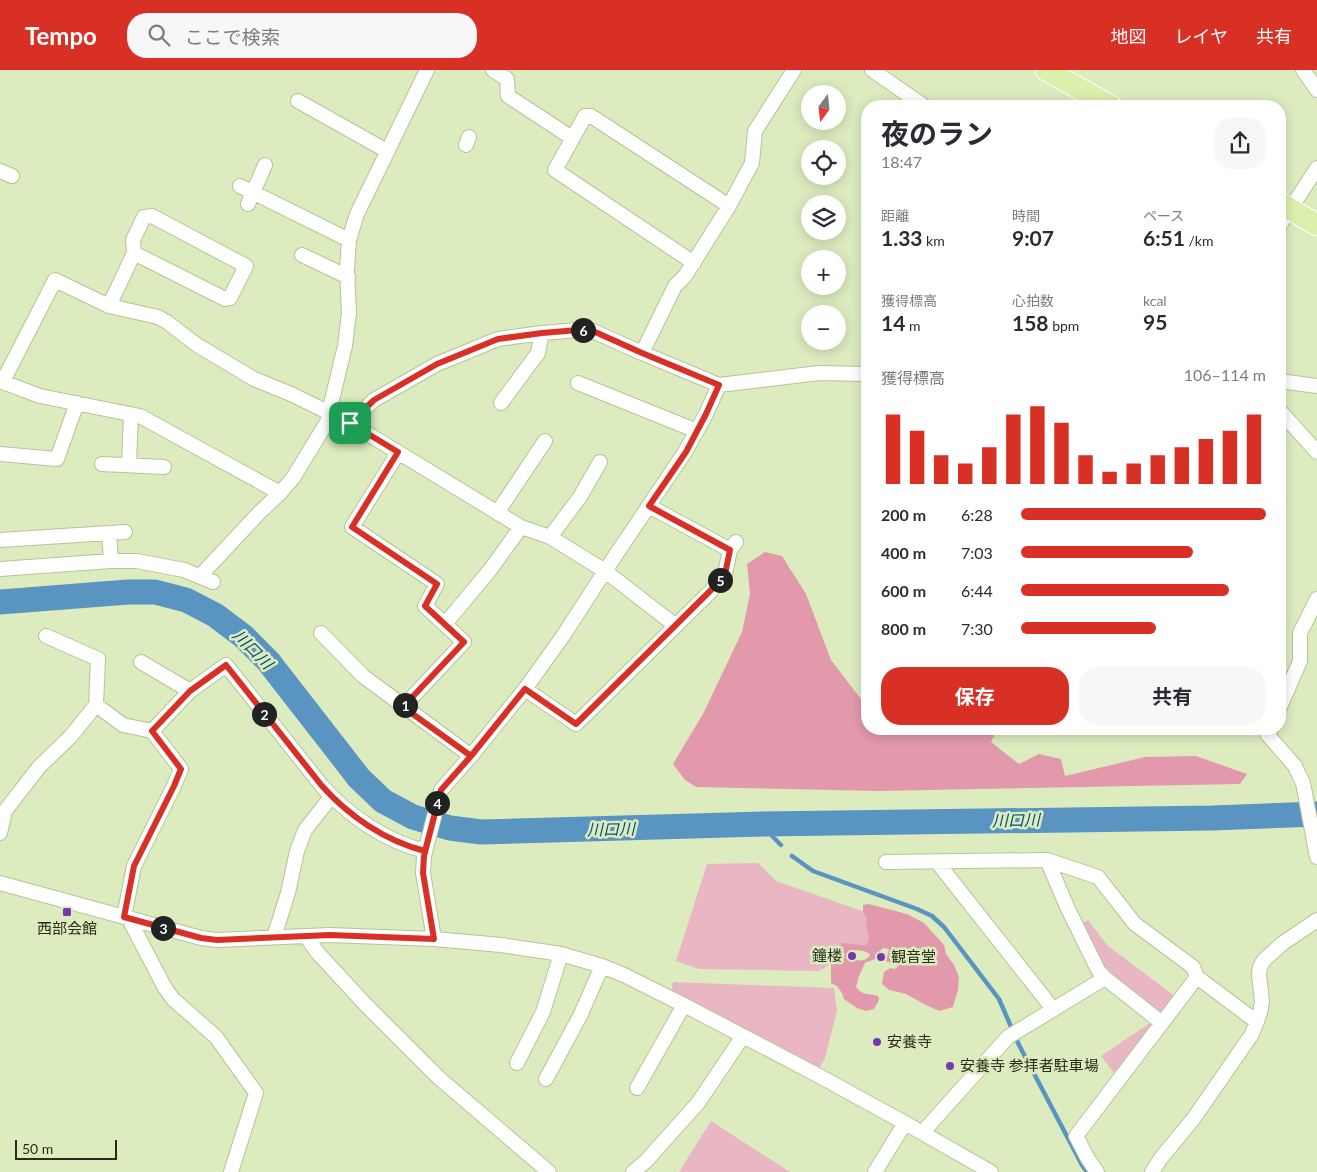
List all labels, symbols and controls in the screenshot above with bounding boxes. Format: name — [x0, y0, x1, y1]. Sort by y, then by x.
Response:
search box — [127, 13, 477, 58]
text: Tempo — [25, 21, 97, 50]
icon: search — [145, 21, 173, 49]
text: ここで検索 — [185, 25, 280, 48]
text: 地図 — [1111, 25, 1147, 47]
text: レイヤ — [1175, 25, 1228, 47]
text: 共有 — [1256, 25, 1292, 47]
north arrow — [801, 85, 846, 130]
map controls — [801, 85, 846, 350]
text: 夜のラン — [881, 116, 993, 150]
button: share — [1214, 117, 1266, 169]
button: locate — [801, 140, 846, 185]
text: 18:47 — [881, 152, 922, 171]
button: layers — [801, 195, 846, 240]
text: 距離 — [881, 207, 909, 224]
text: 時間 — [1012, 207, 1040, 224]
text: ペース — [1143, 207, 1184, 224]
text: 1.33 — [881, 225, 923, 250]
text: 9:07 — [1012, 225, 1054, 250]
text: 6:51 — [1143, 225, 1185, 250]
text: km — [923, 232, 945, 249]
text: /km — [1185, 232, 1214, 249]
button: + — [801, 250, 846, 295]
text: 獲得標高 — [881, 292, 937, 309]
text: 心拍数 — [1012, 292, 1054, 309]
text: kcal — [1143, 292, 1167, 309]
button: − — [801, 305, 846, 350]
text: 95 — [1143, 309, 1167, 334]
text: 14 — [881, 310, 905, 335]
text: 158 — [1012, 310, 1049, 335]
text: m — [905, 317, 920, 334]
text: bpm — [1049, 317, 1079, 334]
pin: 6 — [570, 318, 596, 342]
text: 6 — [579, 322, 588, 339]
text: 106–114 m — [1184, 365, 1266, 384]
text: 獲得標高 — [881, 368, 945, 387]
pin — [329, 402, 371, 444]
icon: arrive — [336, 409, 364, 437]
text: 200 m — [881, 505, 926, 524]
text: 6:28 — [961, 505, 993, 524]
text: 400 m — [881, 543, 926, 562]
text: 7:03 — [961, 543, 993, 562]
pin: 5 — [708, 568, 732, 592]
text: 5 — [716, 572, 725, 589]
text: 600 m — [881, 581, 926, 600]
text: 6:44 — [961, 581, 993, 600]
text: 800 m — [881, 619, 926, 638]
text: 7:30 — [961, 619, 993, 638]
water label: 川口川 — [230, 625, 278, 674]
button: 保存 — [881, 667, 1069, 725]
button: 共有 — [1079, 667, 1266, 725]
pin: 1 — [392, 692, 418, 718]
text: 1 — [401, 697, 410, 714]
pin: 2 — [252, 702, 276, 726]
text: 2 — [260, 706, 269, 723]
pin: 4 — [424, 790, 450, 816]
text: 4 — [433, 795, 442, 812]
water label: 川口川 — [992, 810, 1042, 829]
water label: 川口川 — [587, 819, 637, 838]
marker: 西部会館 — [61, 906, 73, 918]
pin: 3 — [150, 916, 176, 940]
place label: 西部会館 — [37, 919, 97, 937]
text: 3 — [159, 920, 168, 937]
place label: 鐘楼 — [812, 946, 842, 964]
place label: 観音堂 — [891, 947, 936, 965]
marker: 鐘楼 — [846, 950, 858, 962]
marker: 観音堂 — [875, 951, 887, 963]
place label: 安養寺 — [887, 1032, 932, 1050]
marker: 安養寺 — [871, 1036, 883, 1048]
place label: 安養寺 参拝者駐車場 — [960, 1056, 1099, 1074]
marker: 安養寺 参拝者駐車場 — [944, 1060, 956, 1072]
scale bar — [15, 1137, 118, 1160]
text: 50 m — [22, 1140, 53, 1157]

